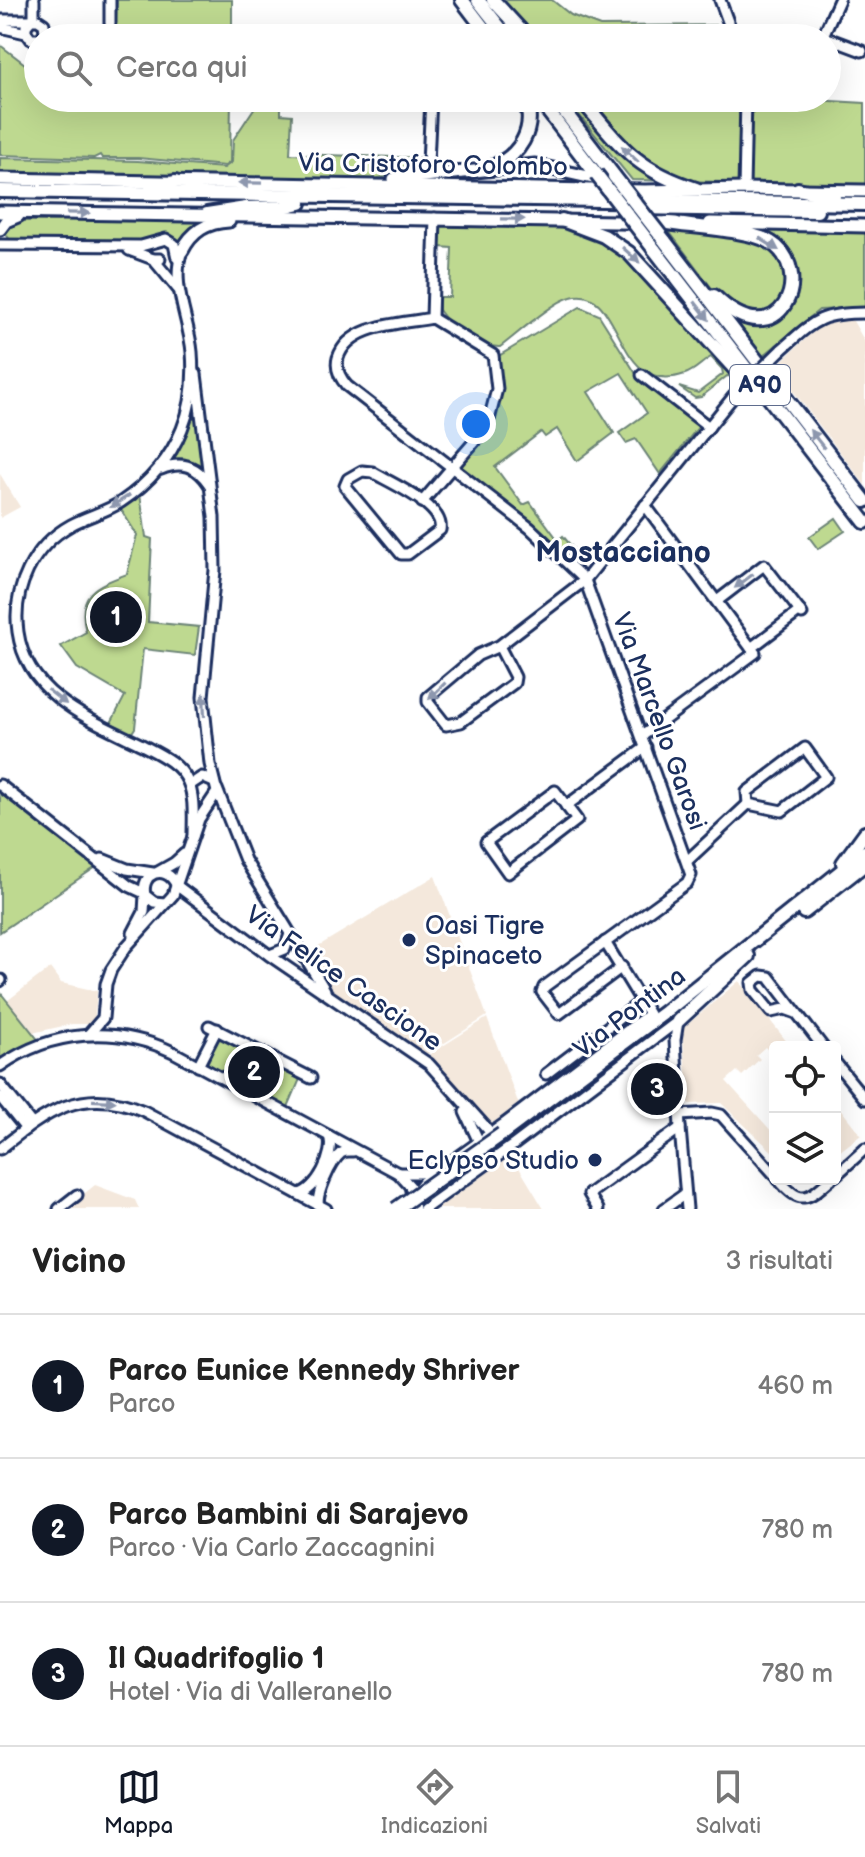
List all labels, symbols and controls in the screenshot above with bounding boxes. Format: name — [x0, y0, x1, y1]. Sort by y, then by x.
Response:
search box — [24, 24, 841, 112]
icon: search — [52, 46, 96, 90]
text: Cerca qui — [116, 50, 248, 86]
one-way arrow — [621, 146, 640, 164]
street label: Via Cristoforo Colombo — [298, 148, 568, 183]
one-way arrow — [237, 177, 262, 189]
one-way arrow — [66, 207, 91, 219]
one-way arrow — [501, 213, 526, 226]
one-way arrow — [758, 236, 781, 251]
one-way arrow — [621, 246, 640, 264]
one-way arrow — [693, 301, 710, 321]
road number: A90 — [730, 365, 790, 405]
your location — [456, 404, 496, 444]
one-way arrow — [810, 429, 826, 449]
one-way arrow — [109, 494, 130, 509]
district label: Mostacciano — [535, 535, 711, 571]
one-way arrow — [734, 572, 754, 588]
pin: 1 — [90, 587, 142, 647]
street label: Via Marcello Garosi — [605, 609, 712, 834]
one-way arrow — [428, 681, 446, 700]
one-way arrow — [47, 689, 67, 705]
one-way arrow — [197, 692, 210, 717]
street label: Via Felice Cascione — [239, 900, 447, 1059]
place label: Oasi Tigre Spinaceto — [425, 911, 544, 972]
marker: Oasi Tigre Spinaceto — [400, 931, 418, 949]
street label: Via Pontina — [568, 961, 692, 1065]
map controls — [769, 1041, 841, 1185]
button: locate — [769, 1041, 841, 1113]
pin: 2 — [228, 1042, 280, 1102]
pin: 3 — [631, 1059, 683, 1119]
one-way arrow — [92, 1095, 117, 1108]
button: layers — [769, 1113, 841, 1185]
place label: Eclypso Studio — [407, 1146, 579, 1177]
marker: Eclypso Studio — [586, 1151, 604, 1169]
text: Vicino — [32, 1241, 126, 1282]
text: 3 risultati — [725, 1246, 833, 1277]
text: Parco Eunice Kennedy Shriver — [108, 1353, 519, 1389]
text: 1 — [53, 1371, 63, 1402]
text: 460 m — [757, 1371, 833, 1402]
text: Parco — [108, 1389, 176, 1420]
text: Parco Bambini di Sarajevo — [108, 1497, 469, 1533]
text: 2 — [50, 1515, 66, 1546]
text: 780 m — [761, 1515, 833, 1546]
text: Parco · Via Carlo Zaccagnini — [108, 1533, 435, 1564]
text: Il Quadrifoglio 1 — [108, 1641, 325, 1677]
text: 3 — [50, 1659, 66, 1690]
text: 780 m — [761, 1659, 833, 1690]
text: Hotel · Via di Valleranello — [108, 1677, 393, 1708]
tab: Mappa — [104, 1765, 173, 1840]
tab: Indicazioni — [381, 1765, 488, 1840]
tab: Salvati — [696, 1765, 761, 1840]

